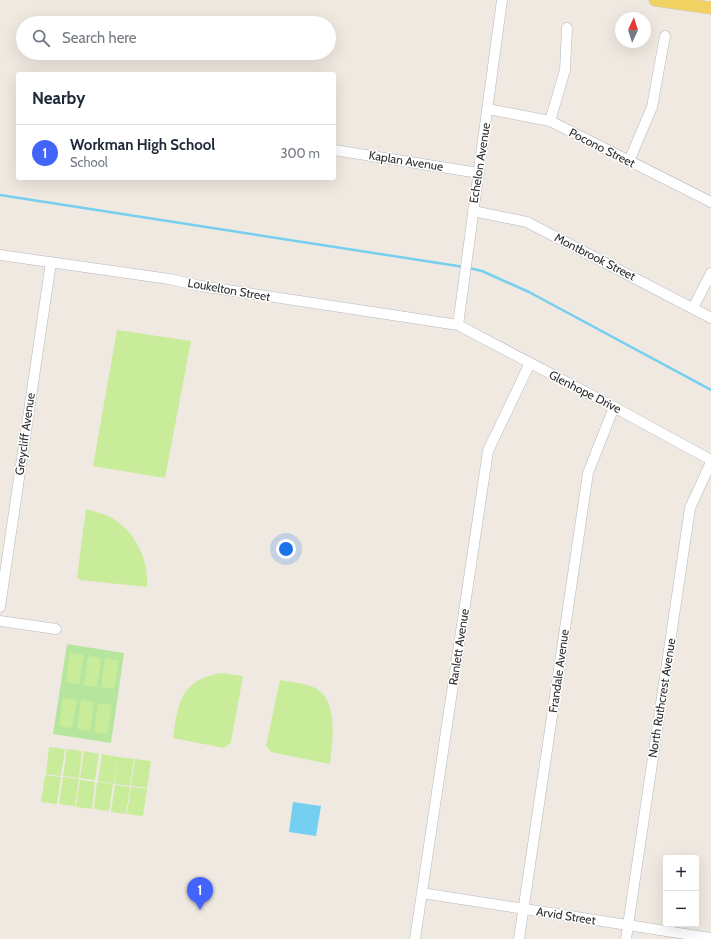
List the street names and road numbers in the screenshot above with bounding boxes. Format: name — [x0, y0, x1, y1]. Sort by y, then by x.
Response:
street label: Echelon Avenue — [466, 122, 493, 204]
street label: Pocono Street — [567, 124, 638, 171]
street label: Kaplan Avenue — [368, 147, 444, 174]
street label: Montbrook Street — [552, 230, 638, 284]
street label: Loukelton Street — [187, 275, 272, 304]
street label: Glenhope Drive — [547, 367, 624, 416]
street label: Greycliff Avenue — [11, 392, 38, 476]
street label: Ranlett Avenue — [445, 608, 472, 686]
street label: Frandale Avenue — [545, 628, 572, 714]
street label: North Ruthcrest Avenue — [645, 637, 678, 759]
street label: Arvid Street — [535, 903, 597, 928]

